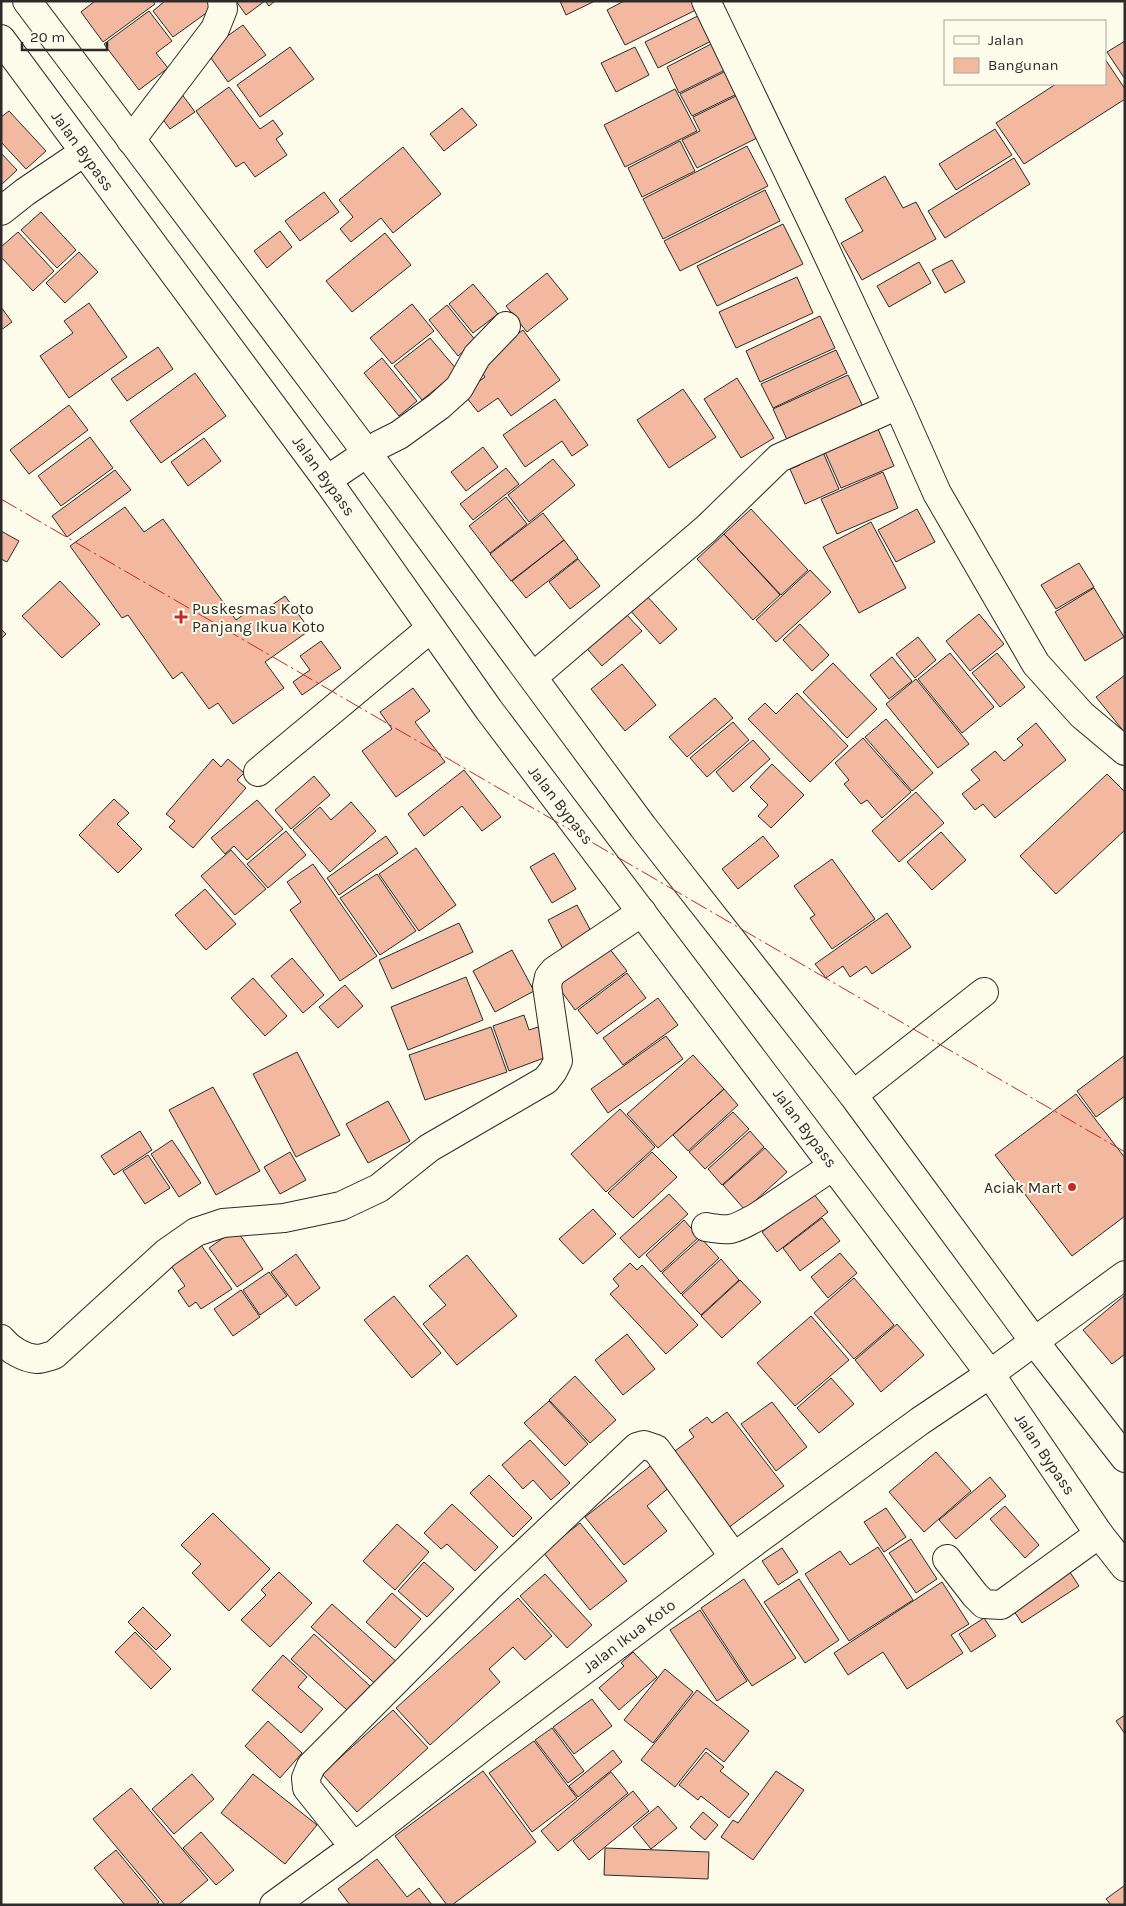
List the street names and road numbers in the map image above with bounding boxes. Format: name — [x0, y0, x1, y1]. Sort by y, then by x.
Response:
street label: Jalan Bypass — [48, 107, 118, 195]
street label: Jalan Bypass — [289, 432, 359, 520]
street label: Jalan Bypass — [524, 762, 598, 848]
street label: Jalan Bypass — [769, 1085, 841, 1171]
street label: Jalan Bypass — [1011, 1410, 1079, 1498]
street label: Jalan Ikua Koto — [579, 1595, 679, 1677]

